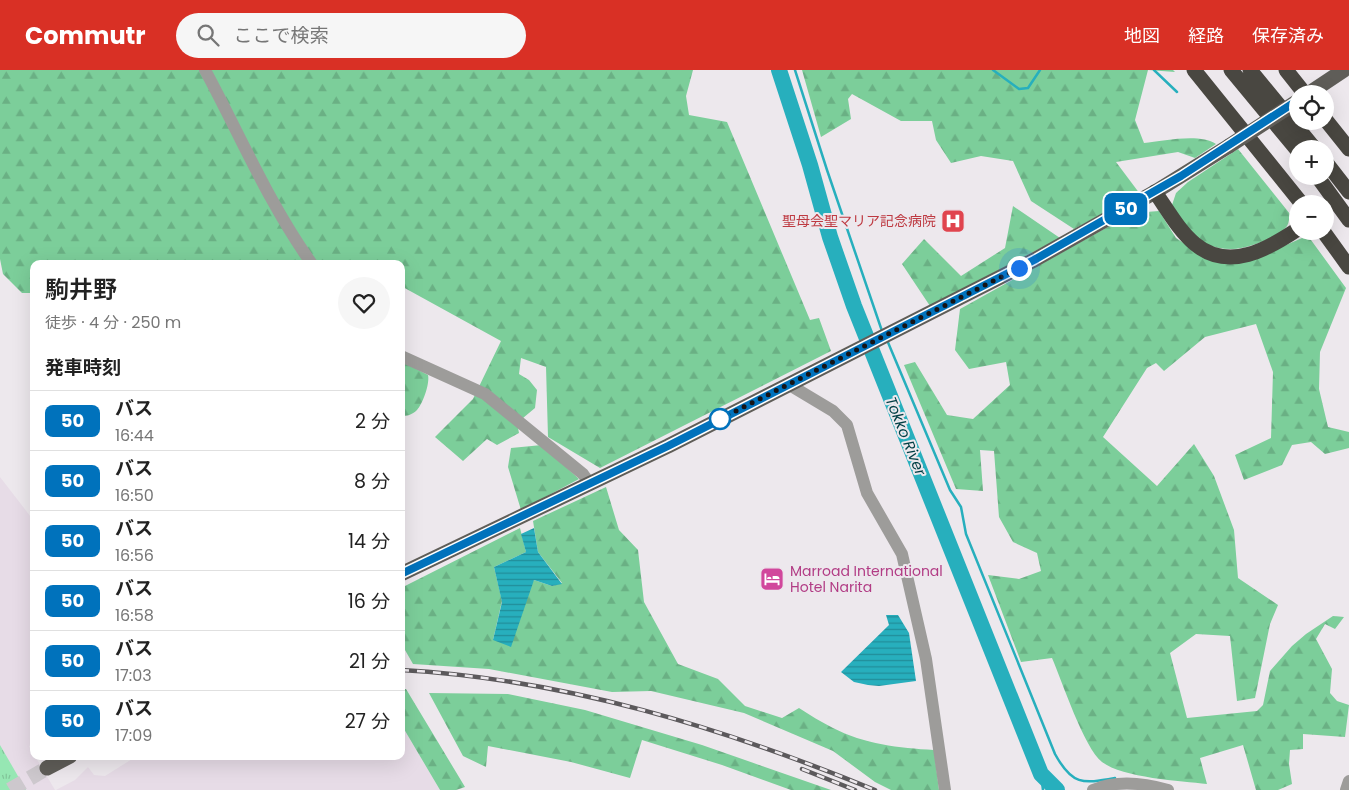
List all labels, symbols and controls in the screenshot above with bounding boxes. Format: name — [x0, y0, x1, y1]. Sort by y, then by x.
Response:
search box — [176, 13, 526, 58]
text: Commutr — [25, 19, 146, 52]
icon: search — [194, 21, 222, 49]
text: ここで検索 — [234, 22, 329, 49]
text: 地図 — [1124, 23, 1160, 48]
text: 経路 — [1188, 23, 1224, 48]
text: 保存済み — [1252, 23, 1324, 48]
map controls — [1289, 85, 1334, 240]
button: locate — [1289, 85, 1334, 130]
button: + — [1289, 140, 1334, 185]
line badge: 50 — [1104, 193, 1148, 225]
button: − — [1289, 195, 1334, 240]
text: 50 — [1114, 196, 1138, 221]
hospital icon: 聖母会聖マリア記念病院 — [940, 208, 966, 234]
place label: 聖母会聖マリア記念病院 — [782, 211, 936, 231]
your location — [1007, 256, 1032, 281]
text: 駒井野 — [45, 273, 117, 306]
button: heart — [338, 277, 390, 329]
text: 徒歩 · 4 分 · 250 m — [45, 311, 181, 334]
text: 発車時刻 — [45, 354, 121, 381]
water label: Tokko River — [881, 393, 931, 479]
text: バス — [115, 395, 153, 422]
text: 50 — [61, 408, 84, 433]
text: 2 分 — [355, 408, 390, 435]
unlabelled marker — [709, 408, 731, 430]
text: 16:44 — [115, 424, 154, 447]
text: バス — [115, 455, 153, 482]
text: 50 — [61, 468, 84, 493]
text: 8 分 — [354, 468, 390, 495]
text: 16:50 — [115, 484, 154, 507]
text: バス — [115, 515, 153, 542]
text: 50 — [61, 528, 84, 553]
text: 14 分 — [348, 528, 390, 555]
text: 16:56 — [115, 544, 154, 567]
place label: Marroad International Hotel Narita — [790, 561, 943, 597]
hotel icon: Marroad International Hotel Narita — [759, 566, 785, 592]
text: バス — [115, 575, 153, 602]
text: 50 — [61, 588, 84, 613]
text: 16 分 — [348, 588, 390, 615]
text: 16:58 — [115, 604, 154, 627]
text: バス — [115, 635, 153, 662]
text: 50 — [61, 648, 84, 673]
text: 21 分 — [349, 648, 390, 675]
text: 17:03 — [115, 664, 152, 687]
text: バス — [115, 695, 153, 722]
text: 50 — [61, 708, 84, 733]
text: 27 分 — [345, 708, 390, 735]
text: 17:09 — [115, 724, 152, 747]

